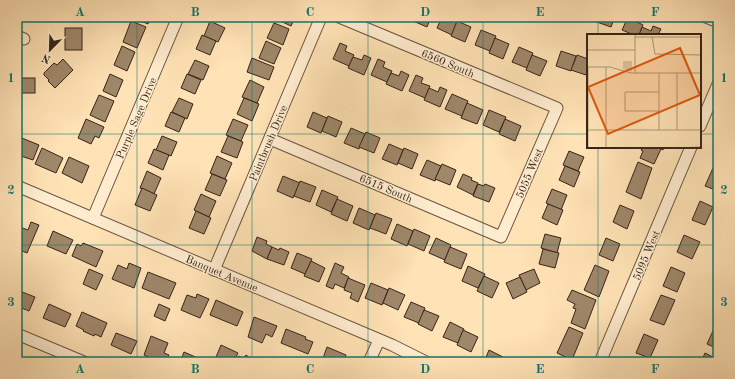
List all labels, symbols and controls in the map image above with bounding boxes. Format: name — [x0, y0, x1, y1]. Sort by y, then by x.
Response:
text: A — [75, 6, 85, 19]
text: B — [190, 6, 200, 19]
text: C — [306, 6, 314, 19]
text: D — [420, 6, 430, 19]
text: E — [536, 6, 545, 19]
text: F — [651, 6, 660, 19]
north arrow — [30, 30, 70, 70]
inset map — [587, 34, 701, 148]
street label: 6560 South — [419, 48, 476, 81]
text: N — [40, 51, 53, 65]
text: 1 — [7, 72, 15, 85]
text: 1 — [720, 72, 728, 85]
street label: Purple Sage Drive — [115, 76, 160, 161]
street label: Paintbrush Drive — [248, 104, 290, 183]
street label: 5055 West — [515, 147, 546, 200]
street label: 6515 South — [357, 173, 414, 206]
text: 2 — [7, 184, 15, 197]
text: 2 — [720, 184, 728, 197]
street label: 5095 West — [632, 229, 663, 282]
street label: Banquet Avenue — [184, 254, 259, 295]
text: 3 — [7, 296, 15, 309]
text: 3 — [720, 296, 728, 309]
text: A — [75, 363, 85, 376]
text: B — [190, 363, 200, 376]
text: C — [306, 363, 314, 376]
text: D — [420, 363, 430, 376]
text: E — [536, 363, 545, 376]
text: F — [651, 363, 660, 376]

